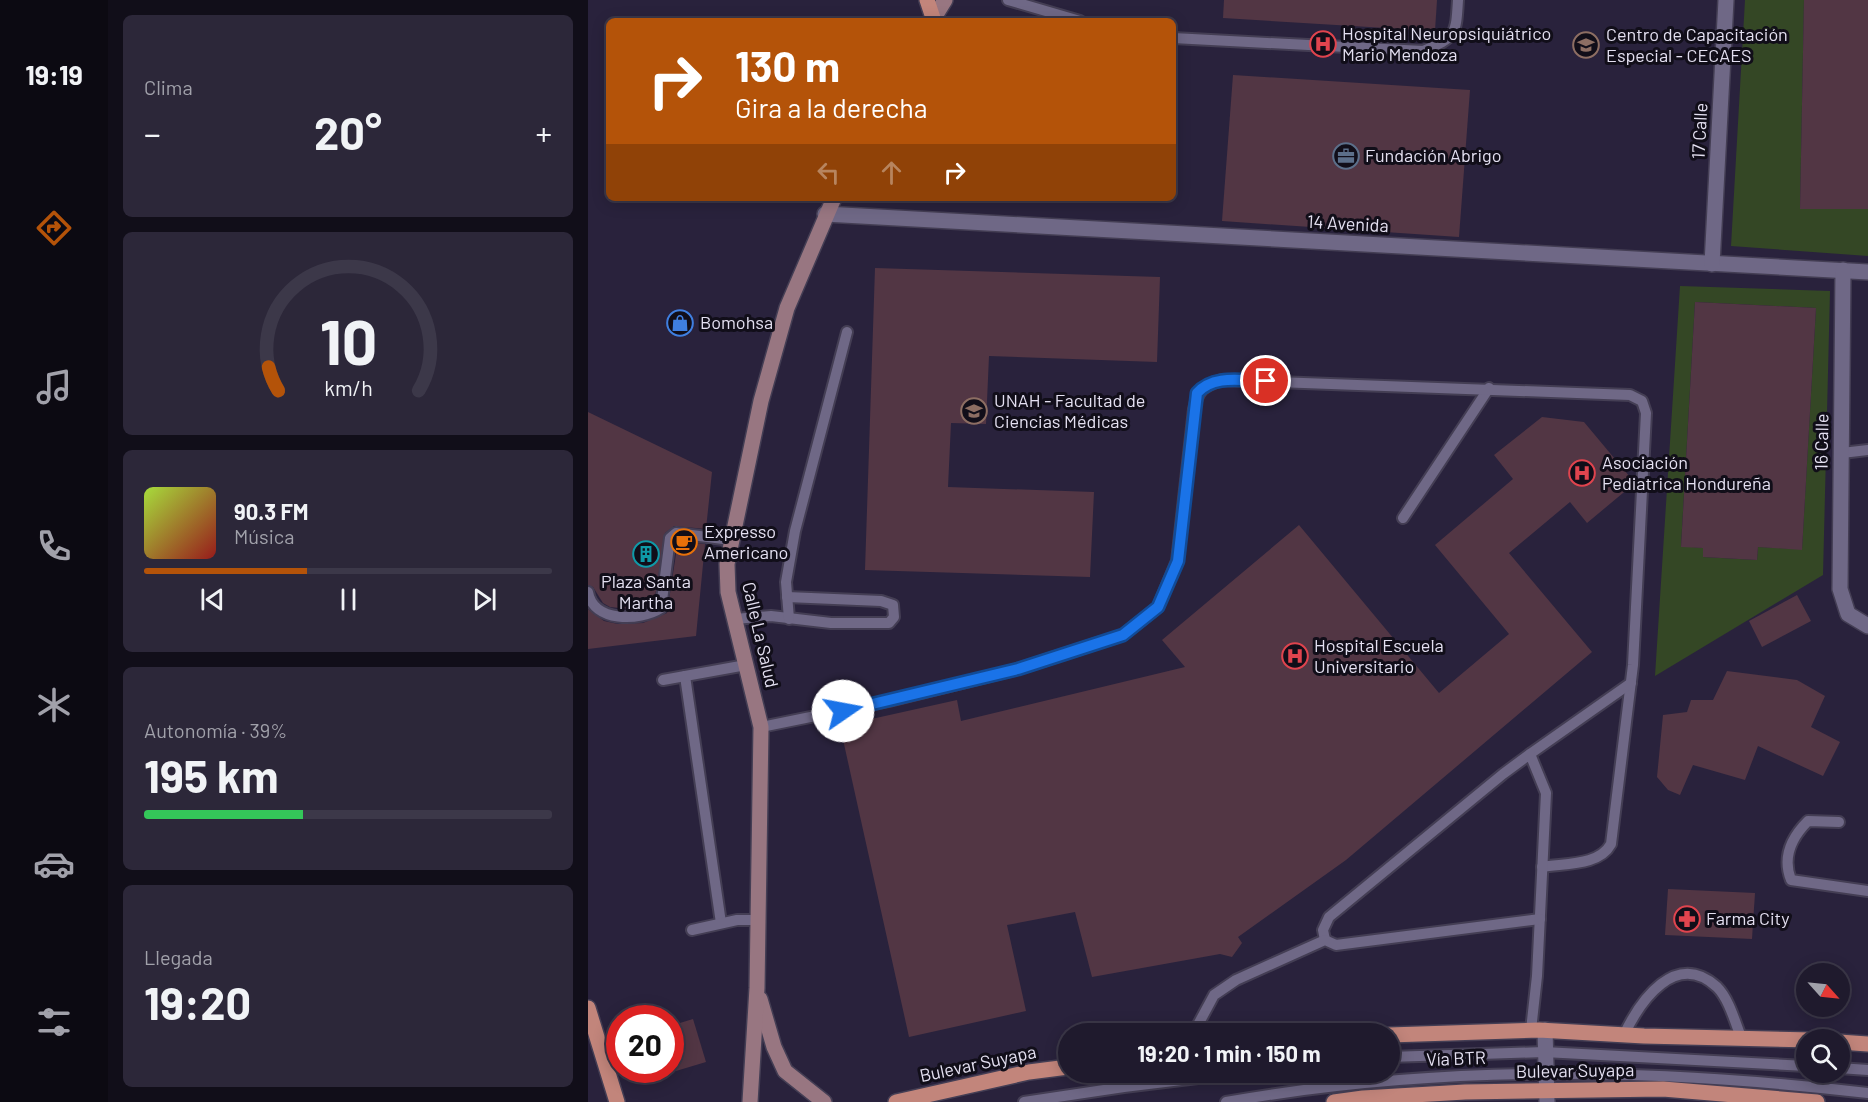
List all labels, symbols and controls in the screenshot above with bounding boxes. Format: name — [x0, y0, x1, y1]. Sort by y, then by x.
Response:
place label: Hospital Neuropsiquiátrico Mario Mendoza — [1342, 22, 1551, 65]
place label: Centro de Capacitación Especial - CECAES — [1606, 23, 1788, 66]
hospital icon: Hospital Neuropsiquiátrico Mario Mendoza — [1308, 29, 1338, 59]
school or university icon: Centro de Capacitación Especial - CECAES — [1571, 30, 1601, 60]
text: 130 m — [735, 40, 840, 90]
icon: right — [636, 42, 714, 120]
text: 19:19 — [25, 58, 83, 90]
text: Clima — [144, 75, 193, 99]
text: Gira a la derecha — [735, 91, 928, 123]
street label: 17 Calle — [1687, 102, 1711, 160]
text: 20° — [314, 105, 382, 159]
text: − — [144, 113, 161, 153]
text: + — [536, 113, 552, 153]
office icon: Fundación Abrigo — [1331, 141, 1361, 171]
place label: Fundación Abrigo — [1365, 144, 1501, 166]
icon: left — [812, 156, 845, 189]
icon: ahead — [875, 156, 908, 189]
icon: right — [938, 156, 971, 189]
icon: directions — [33, 207, 75, 249]
street label: 14 Avenida — [1307, 210, 1389, 236]
text: 10 — [319, 303, 377, 377]
shop icon: Bomohsa — [665, 308, 695, 338]
place label: Bomohsa — [700, 311, 773, 333]
pin — [1240, 355, 1291, 406]
icon: arrive — [1249, 364, 1282, 397]
icon: music — [33, 366, 75, 408]
text: km/h — [324, 375, 372, 400]
place label: UNAH - Facultad de Ciencias Médicas — [994, 389, 1145, 432]
school or university icon: UNAH - Facultad de Ciencias Médicas — [959, 396, 989, 426]
street label: 16 Calle — [1810, 413, 1832, 471]
place label: Asociación Pediatrica Hondureña — [1602, 451, 1771, 494]
hospital icon: Asociación Pediatrica Hondureña — [1567, 458, 1597, 488]
text: 90.3 FM — [234, 498, 309, 524]
place label: Expresso Americano — [704, 520, 788, 563]
text: Música — [234, 524, 294, 548]
icon: phone — [33, 525, 75, 567]
cafe icon: Expresso Americano — [669, 527, 699, 557]
building icon: Plaza Santa Martha — [631, 539, 661, 569]
place label: Plaza Santa Martha — [601, 570, 691, 613]
street label: Calle La Salud — [738, 580, 784, 690]
icon: previous — [196, 583, 229, 616]
icon: pause — [332, 583, 365, 616]
icon: next — [468, 583, 501, 616]
place label: Hospital Escuela Universitario — [1314, 634, 1444, 677]
hospital icon: Hospital Escuela Universitario — [1280, 641, 1310, 671]
position arrow — [811, 679, 875, 743]
icon: climate — [33, 684, 75, 726]
text: Autonomía · 39% — [144, 718, 287, 742]
text: 195 km — [144, 748, 279, 802]
icon: car — [33, 843, 75, 885]
pharmacy icon: Farma City — [1672, 904, 1702, 934]
place label: Farma City — [1706, 907, 1789, 929]
text: Llegada — [144, 945, 213, 969]
north arrow — [1796, 963, 1850, 1017]
map controls — [1796, 963, 1850, 1083]
text: 19:20 — [144, 975, 251, 1029]
icon: filters — [33, 1001, 75, 1043]
speed limit sign: 20 — [606, 1005, 684, 1083]
button: search — [1796, 1029, 1850, 1083]
street label: Bulevar Suyapa — [918, 1040, 1038, 1086]
text: 19:20 · 1 min · 150 m — [1137, 1040, 1321, 1066]
street label: Vía BTR — [1426, 1046, 1486, 1070]
street label: Bulevar Suyapa — [1516, 1058, 1634, 1082]

